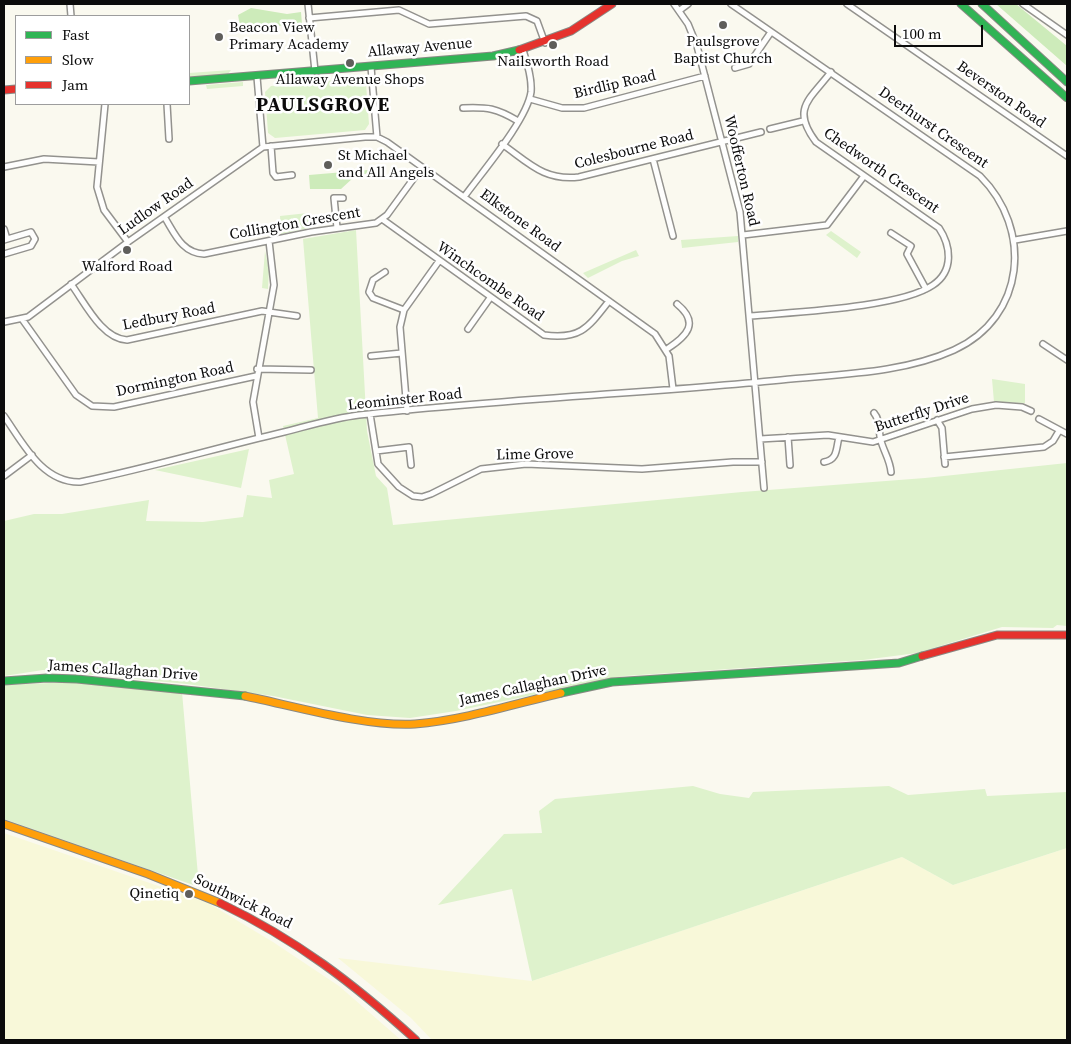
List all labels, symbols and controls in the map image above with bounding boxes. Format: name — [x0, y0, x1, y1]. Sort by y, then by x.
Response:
legend — [15, 15, 190, 105]
scale bar — [896, 15, 985, 47]
place label: Beacon View Primary Academy — [229, 19, 349, 54]
marker: Paulsgrove Baptist Church — [717, 19, 729, 31]
text: 100 m — [902, 23, 942, 44]
text: Fast — [62, 24, 89, 45]
marker: Beacon View Primary Academy — [213, 31, 225, 43]
place label: Paulsgrove Baptist Church — [673, 33, 773, 68]
street label: Allaway Avenue — [367, 34, 473, 62]
marker: Nailsworth Road — [547, 39, 559, 51]
text: Slow — [62, 49, 94, 70]
place label: Nailsworth Road — [497, 53, 609, 71]
marker: Allaway Avenue Shops — [344, 57, 356, 69]
street label: Beverston Road — [953, 58, 1049, 132]
street label: Birdlip Road — [572, 67, 658, 103]
place label: Allaway Avenue Shops — [276, 71, 424, 89]
text: Jam — [62, 74, 88, 95]
street label: Deerhurst Crescent — [875, 83, 991, 173]
district label: PAULSGROVE — [254, 94, 392, 118]
street label: Woofferton Road — [719, 114, 763, 228]
street label: Chedworth Crescent — [820, 124, 942, 218]
street label: Colesbourne Road — [573, 126, 695, 174]
place label: St Michael and All Angels — [338, 147, 434, 182]
marker: St Michael and All Angels — [322, 159, 334, 171]
street label: Ludlow Road — [115, 175, 197, 239]
street label: Elkstone Road — [476, 186, 564, 256]
street label: Collington Crescent — [228, 204, 362, 244]
street label: Winchcombe Road — [433, 238, 547, 326]
marker: Walford Road — [121, 244, 133, 256]
place label: Walford Road — [82, 258, 172, 276]
street label: Ledbury Road — [121, 299, 217, 335]
street label: Dormington Road — [115, 359, 235, 401]
street label: Leominster Road — [347, 385, 463, 415]
street label: Butterfly Drive — [873, 389, 971, 437]
street label: Lime Grove — [496, 445, 574, 465]
street label: James Callaghan Drive — [47, 657, 199, 685]
street label: James Callaghan Drive — [458, 662, 608, 710]
street label: Southwick Road — [191, 871, 295, 933]
place label: Qinetiq — [129, 885, 179, 903]
marker: Qinetiq — [183, 888, 195, 900]

